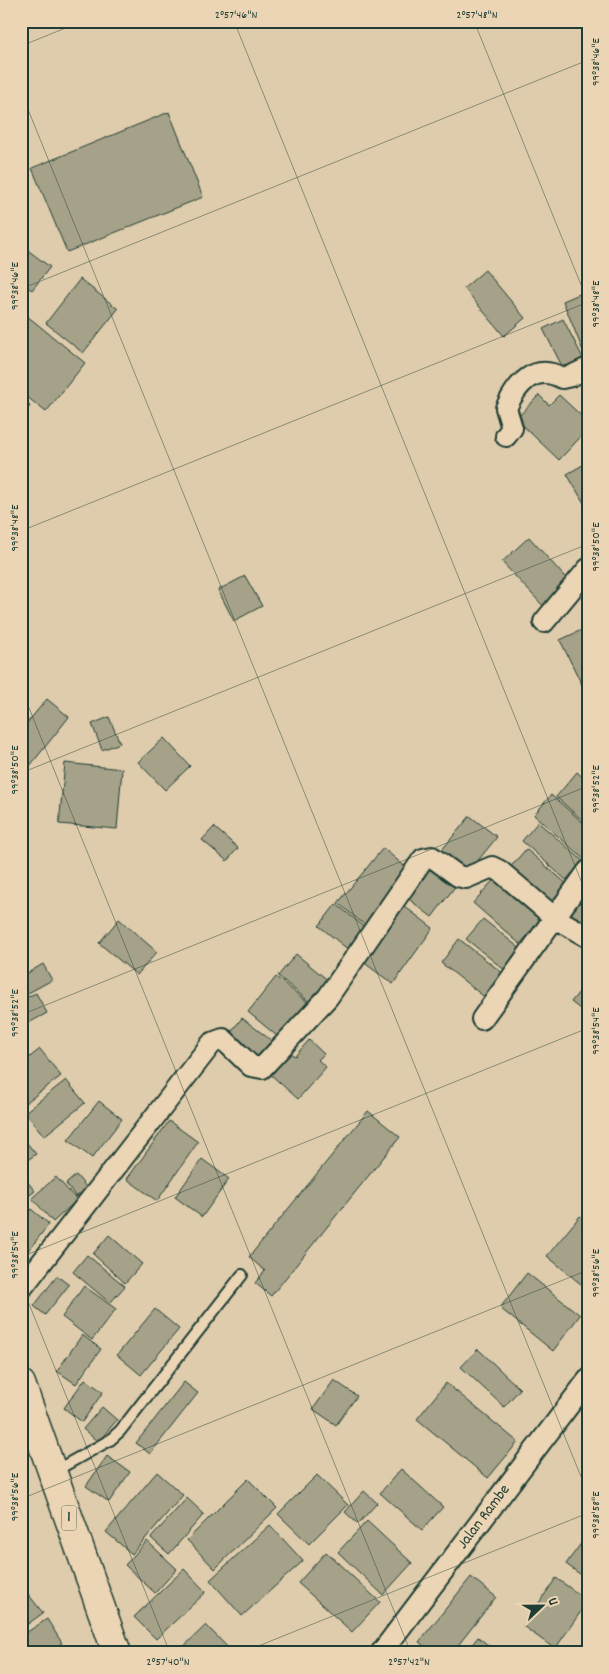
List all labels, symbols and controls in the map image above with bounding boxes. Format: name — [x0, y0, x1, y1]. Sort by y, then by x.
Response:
text: 2°57'46"N — [215, 7, 257, 24]
text: 2°57'48"N — [456, 7, 498, 24]
text: 99°38'46"E — [588, 37, 605, 86]
text: 99°38'46"E — [7, 261, 24, 310]
text: 99°38'48"E — [588, 280, 605, 327]
text: 99°38'48"E — [7, 504, 24, 551]
text: 99°38'50"E — [588, 522, 605, 572]
text: 99°38'50"E — [7, 745, 24, 795]
text: 99°38'52"E — [588, 765, 605, 813]
text: 99°38'52"E — [7, 989, 24, 1037]
text: 99°38'54"E — [588, 1007, 605, 1055]
text: 99°38'54"E — [7, 1231, 24, 1279]
text: 99°38'56"E — [588, 1248, 605, 1297]
text: 99°38'56"E — [7, 1472, 24, 1521]
street label: Jalan Rambe — [452, 1480, 516, 1554]
text: 99°38'58"E — [588, 1491, 605, 1539]
road number: 1 — [62, 1506, 76, 1530]
north arrow — [516, 1582, 566, 1632]
text: U — [542, 1595, 563, 1609]
text: 2°57'40"N — [146, 1654, 190, 1671]
text: 2°57'42"N — [388, 1654, 430, 1671]

